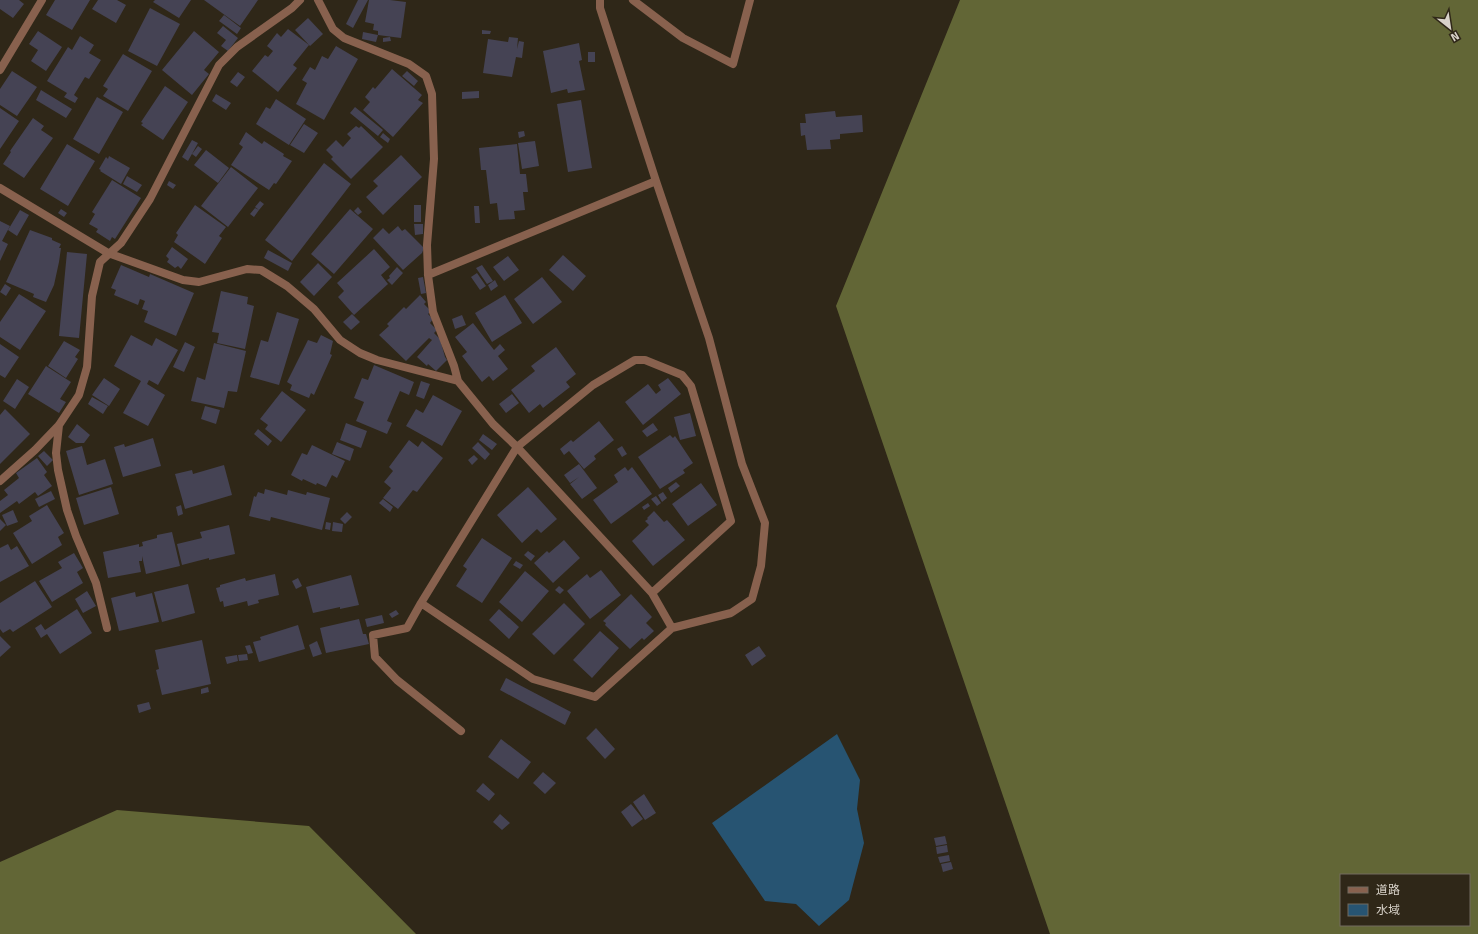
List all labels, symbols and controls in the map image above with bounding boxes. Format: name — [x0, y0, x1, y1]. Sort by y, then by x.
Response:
north arrow — [1430, 8, 1470, 48]
text: N — [1448, 29, 1461, 44]
legend — [1340, 874, 1470, 926]
text: 道路 — [1376, 883, 1400, 897]
text: 水域 — [1376, 903, 1400, 917]

